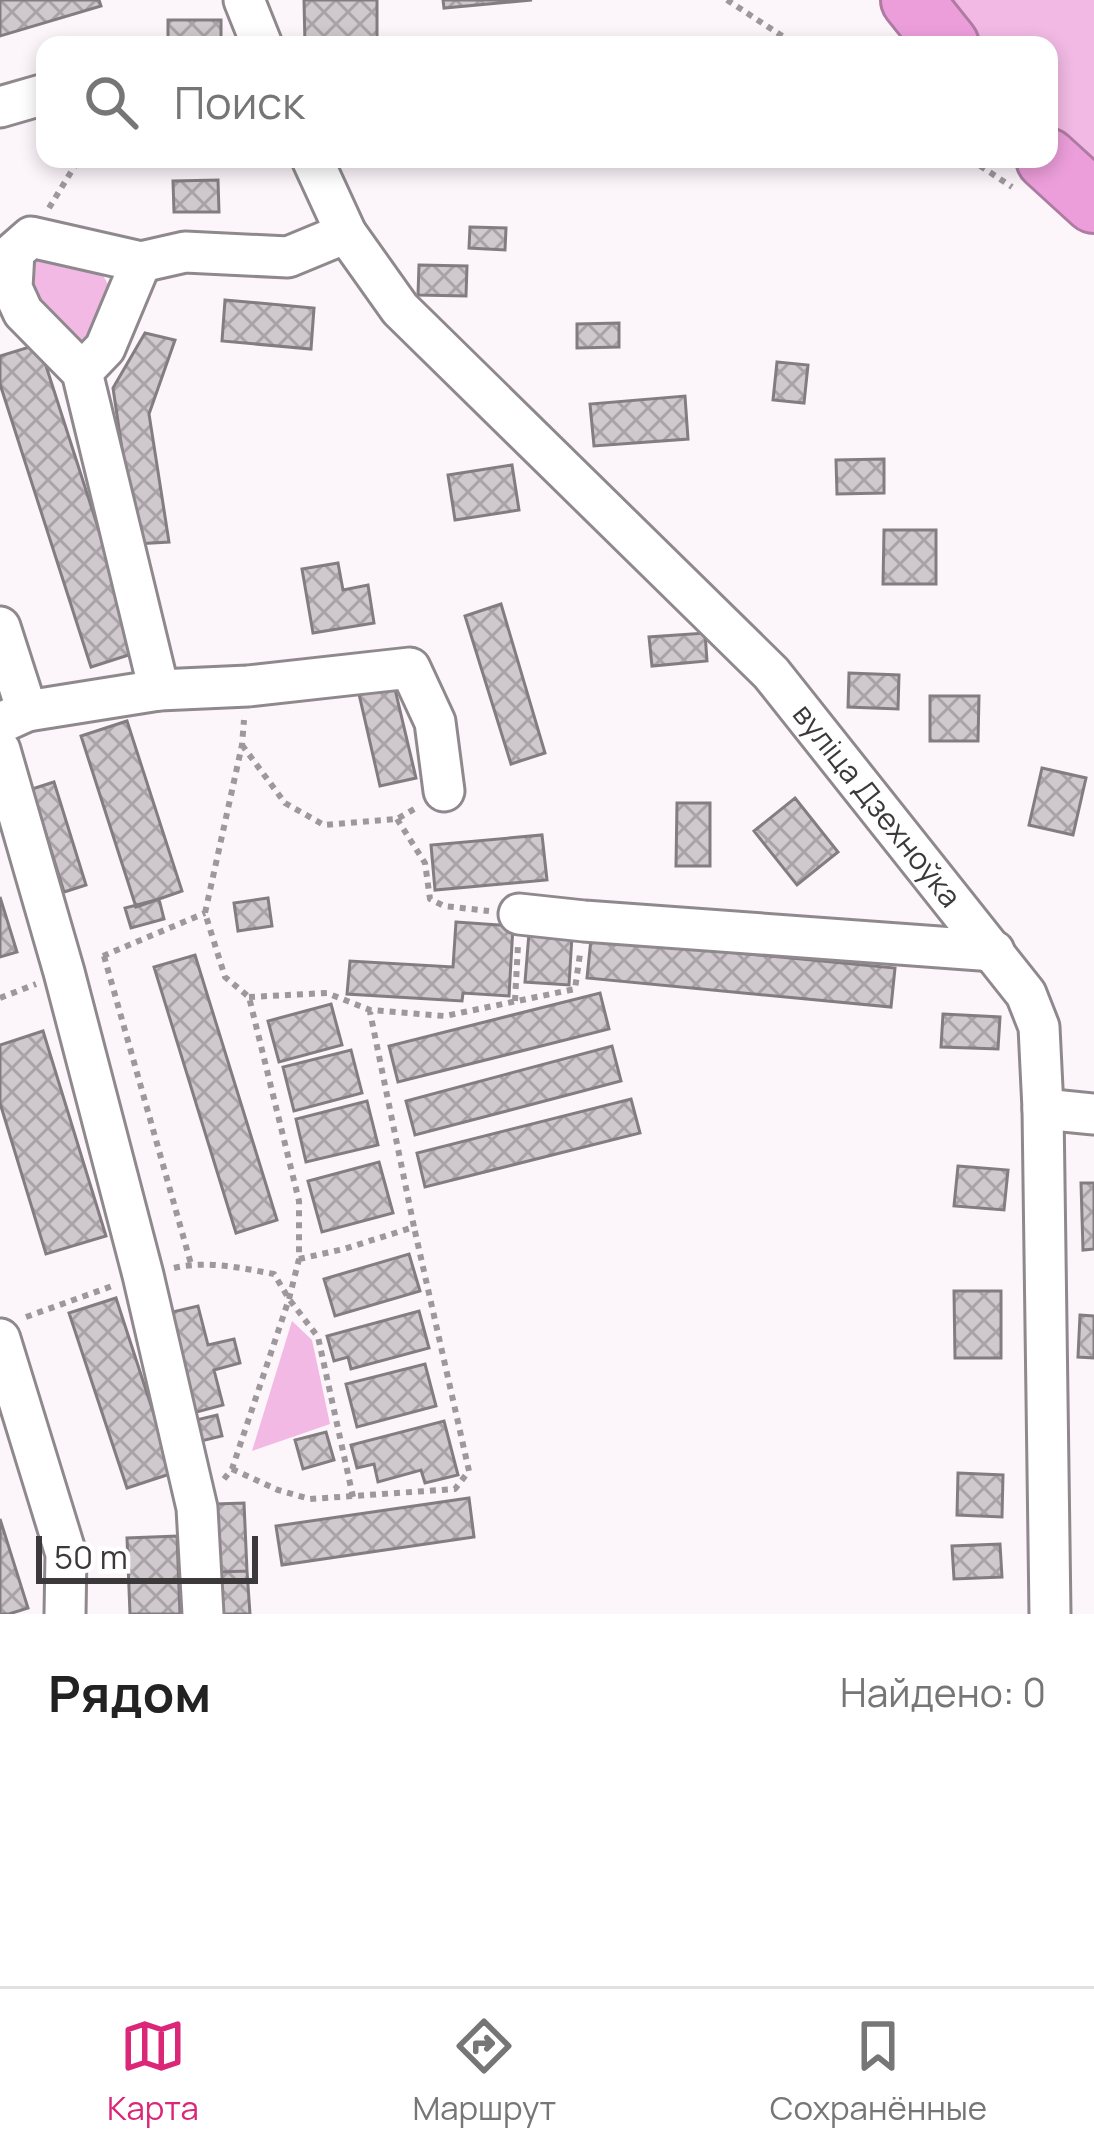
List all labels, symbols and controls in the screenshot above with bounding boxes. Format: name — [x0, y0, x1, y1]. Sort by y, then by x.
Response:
search box — [36, 36, 1058, 168]
icon: search — [78, 69, 144, 135]
text: Поиск — [174, 71, 305, 133]
street label: вуліца Дзехноўка — [784, 695, 971, 915]
scale bar — [36, 1530, 258, 1583]
text: 50 m — [54, 1534, 128, 1579]
text: Рядом — [48, 1658, 211, 1727]
text: Найдено: 0 — [840, 1665, 1046, 1719]
tab: Карта — [107, 2013, 199, 2130]
tab: Маршрут — [412, 2013, 556, 2130]
tab: Сохранённые — [770, 2013, 987, 2130]

